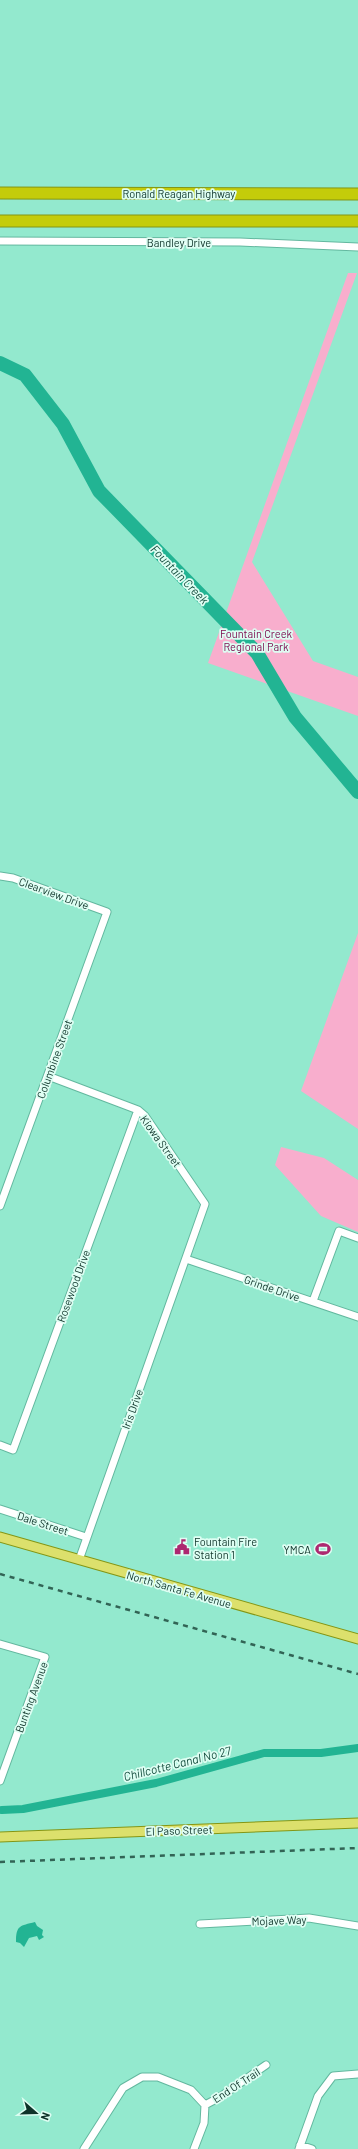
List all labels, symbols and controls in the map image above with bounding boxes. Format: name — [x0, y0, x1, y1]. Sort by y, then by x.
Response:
street label: Ronald Reagan Highway — [123, 187, 235, 200]
street label: Bandley Drive — [147, 236, 211, 249]
water label: Fountain Creek — [148, 542, 212, 607]
park label: Fountain Creek Regional Park — [220, 627, 293, 653]
street label: Clearview Drive — [17, 874, 91, 912]
street label: Columbine Street — [34, 1018, 74, 1100]
street label: Kiowa Street — [138, 1113, 184, 1169]
street label: Rosewood Drive — [54, 1248, 92, 1324]
street label: Grinde Drive — [242, 1272, 302, 1304]
street label: Iris Drive — [119, 1387, 145, 1431]
street label: Dale Street — [16, 1509, 70, 1537]
place label: Fountain Fire Station 1 — [194, 1535, 257, 1561]
public building icon: Fountain Fire Station 1 — [173, 1538, 191, 1556]
sports icon: YMCA — [314, 1540, 332, 1558]
place label: YMCA — [284, 1543, 311, 1556]
street label: North Santa Fe Avenue — [125, 1568, 233, 1610]
street label: Bunting Avenue — [12, 1660, 50, 1734]
water label: Chillcotte Canal No 27 — [122, 1743, 234, 1783]
street label: El Paso Street — [145, 1822, 213, 1838]
street label: Mojave Way — [251, 1913, 307, 1927]
street label: End Of Trail — [210, 2065, 262, 2105]
north arrow — [16, 2093, 56, 2133]
text: N — [39, 2111, 53, 2122]

